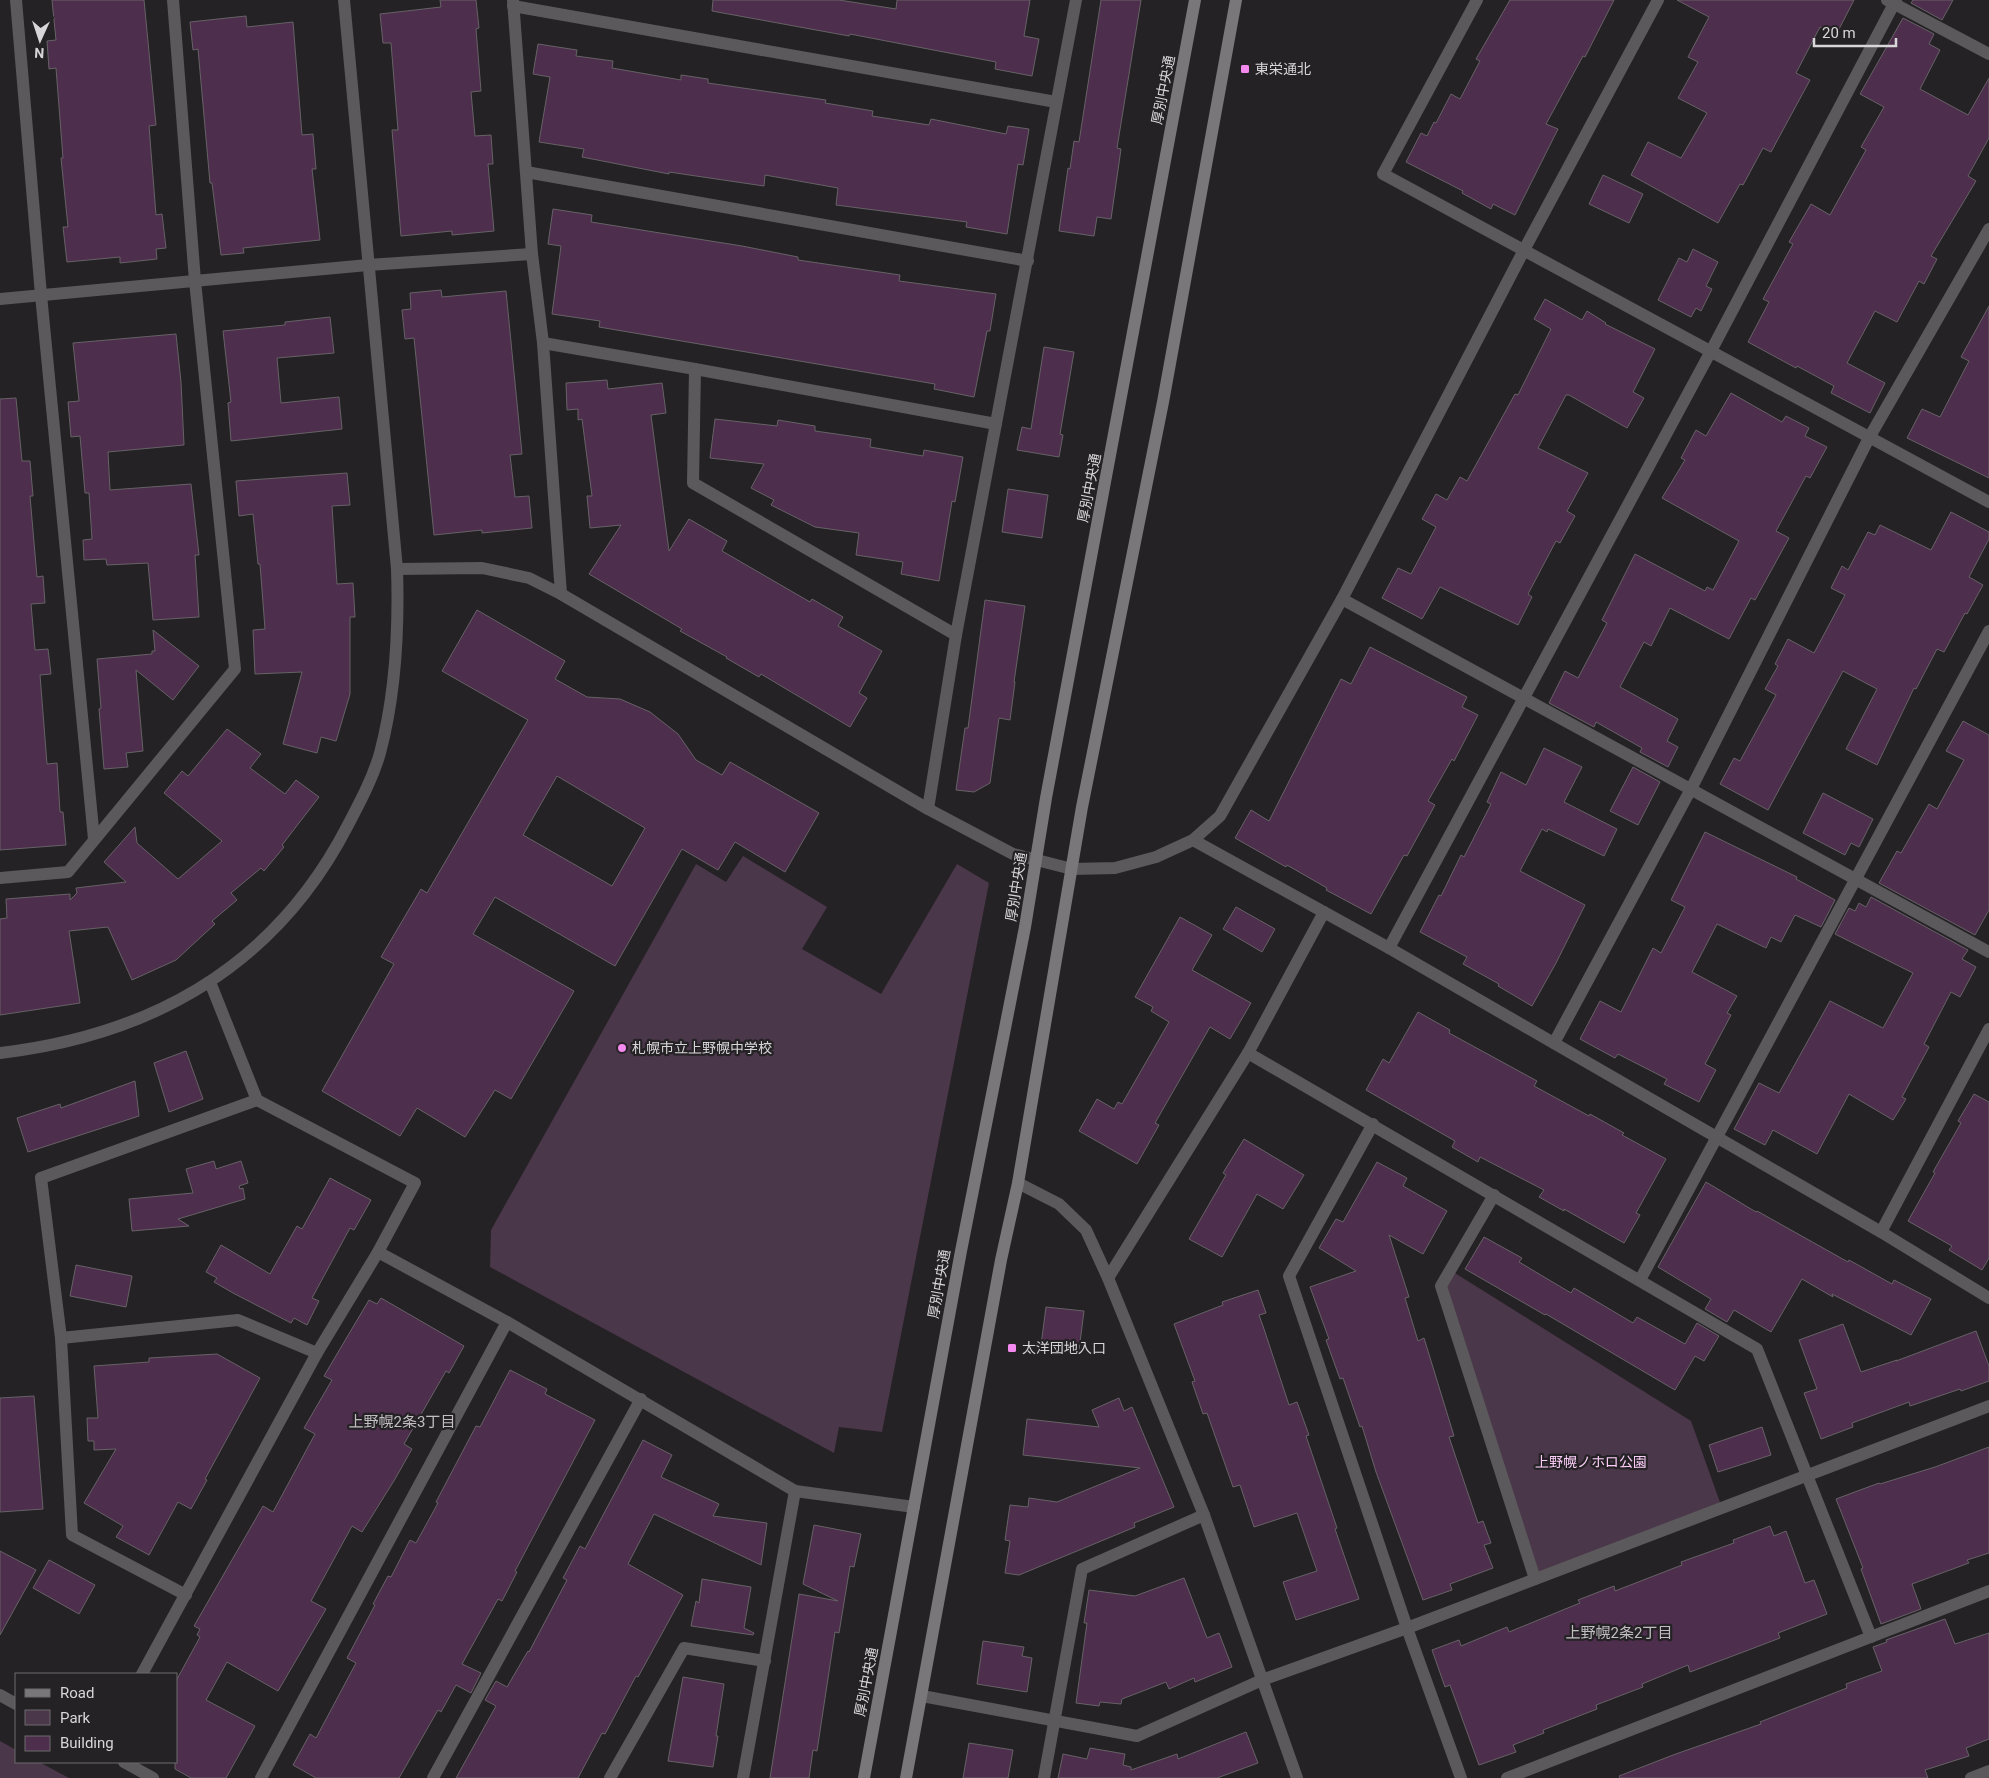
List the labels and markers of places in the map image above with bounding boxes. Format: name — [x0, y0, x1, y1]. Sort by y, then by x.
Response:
place label: 東栄通北 — [1255, 61, 1311, 77]
marker: 東栄通北 — [1239, 63, 1251, 75]
place label: 札幌市立上野幌中学校 — [632, 1040, 772, 1056]
marker: 札幌市立上野幌中学校 — [616, 1042, 628, 1054]
place label: 太洋団地入口 — [1022, 1340, 1106, 1356]
marker: 太洋団地入口 — [1006, 1342, 1018, 1354]

